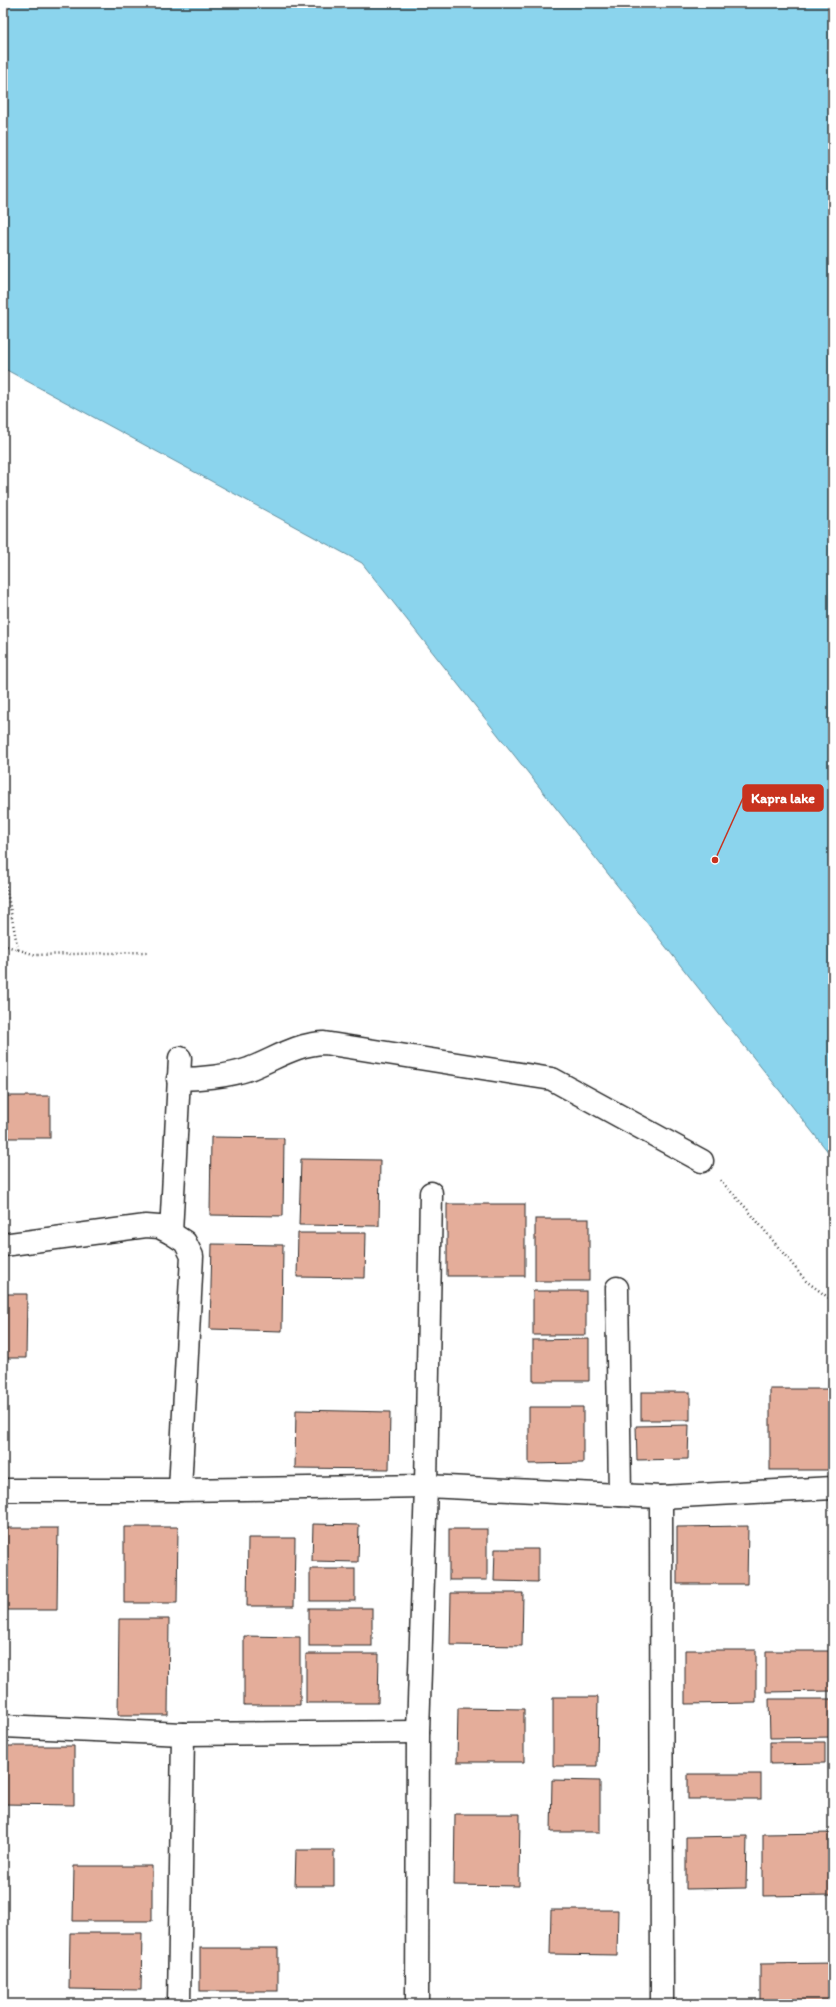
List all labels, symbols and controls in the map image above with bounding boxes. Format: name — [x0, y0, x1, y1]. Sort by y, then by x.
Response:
callout: Kapra lake — [743, 785, 823, 811]
text: Kapra lake — [751, 790, 815, 807]

